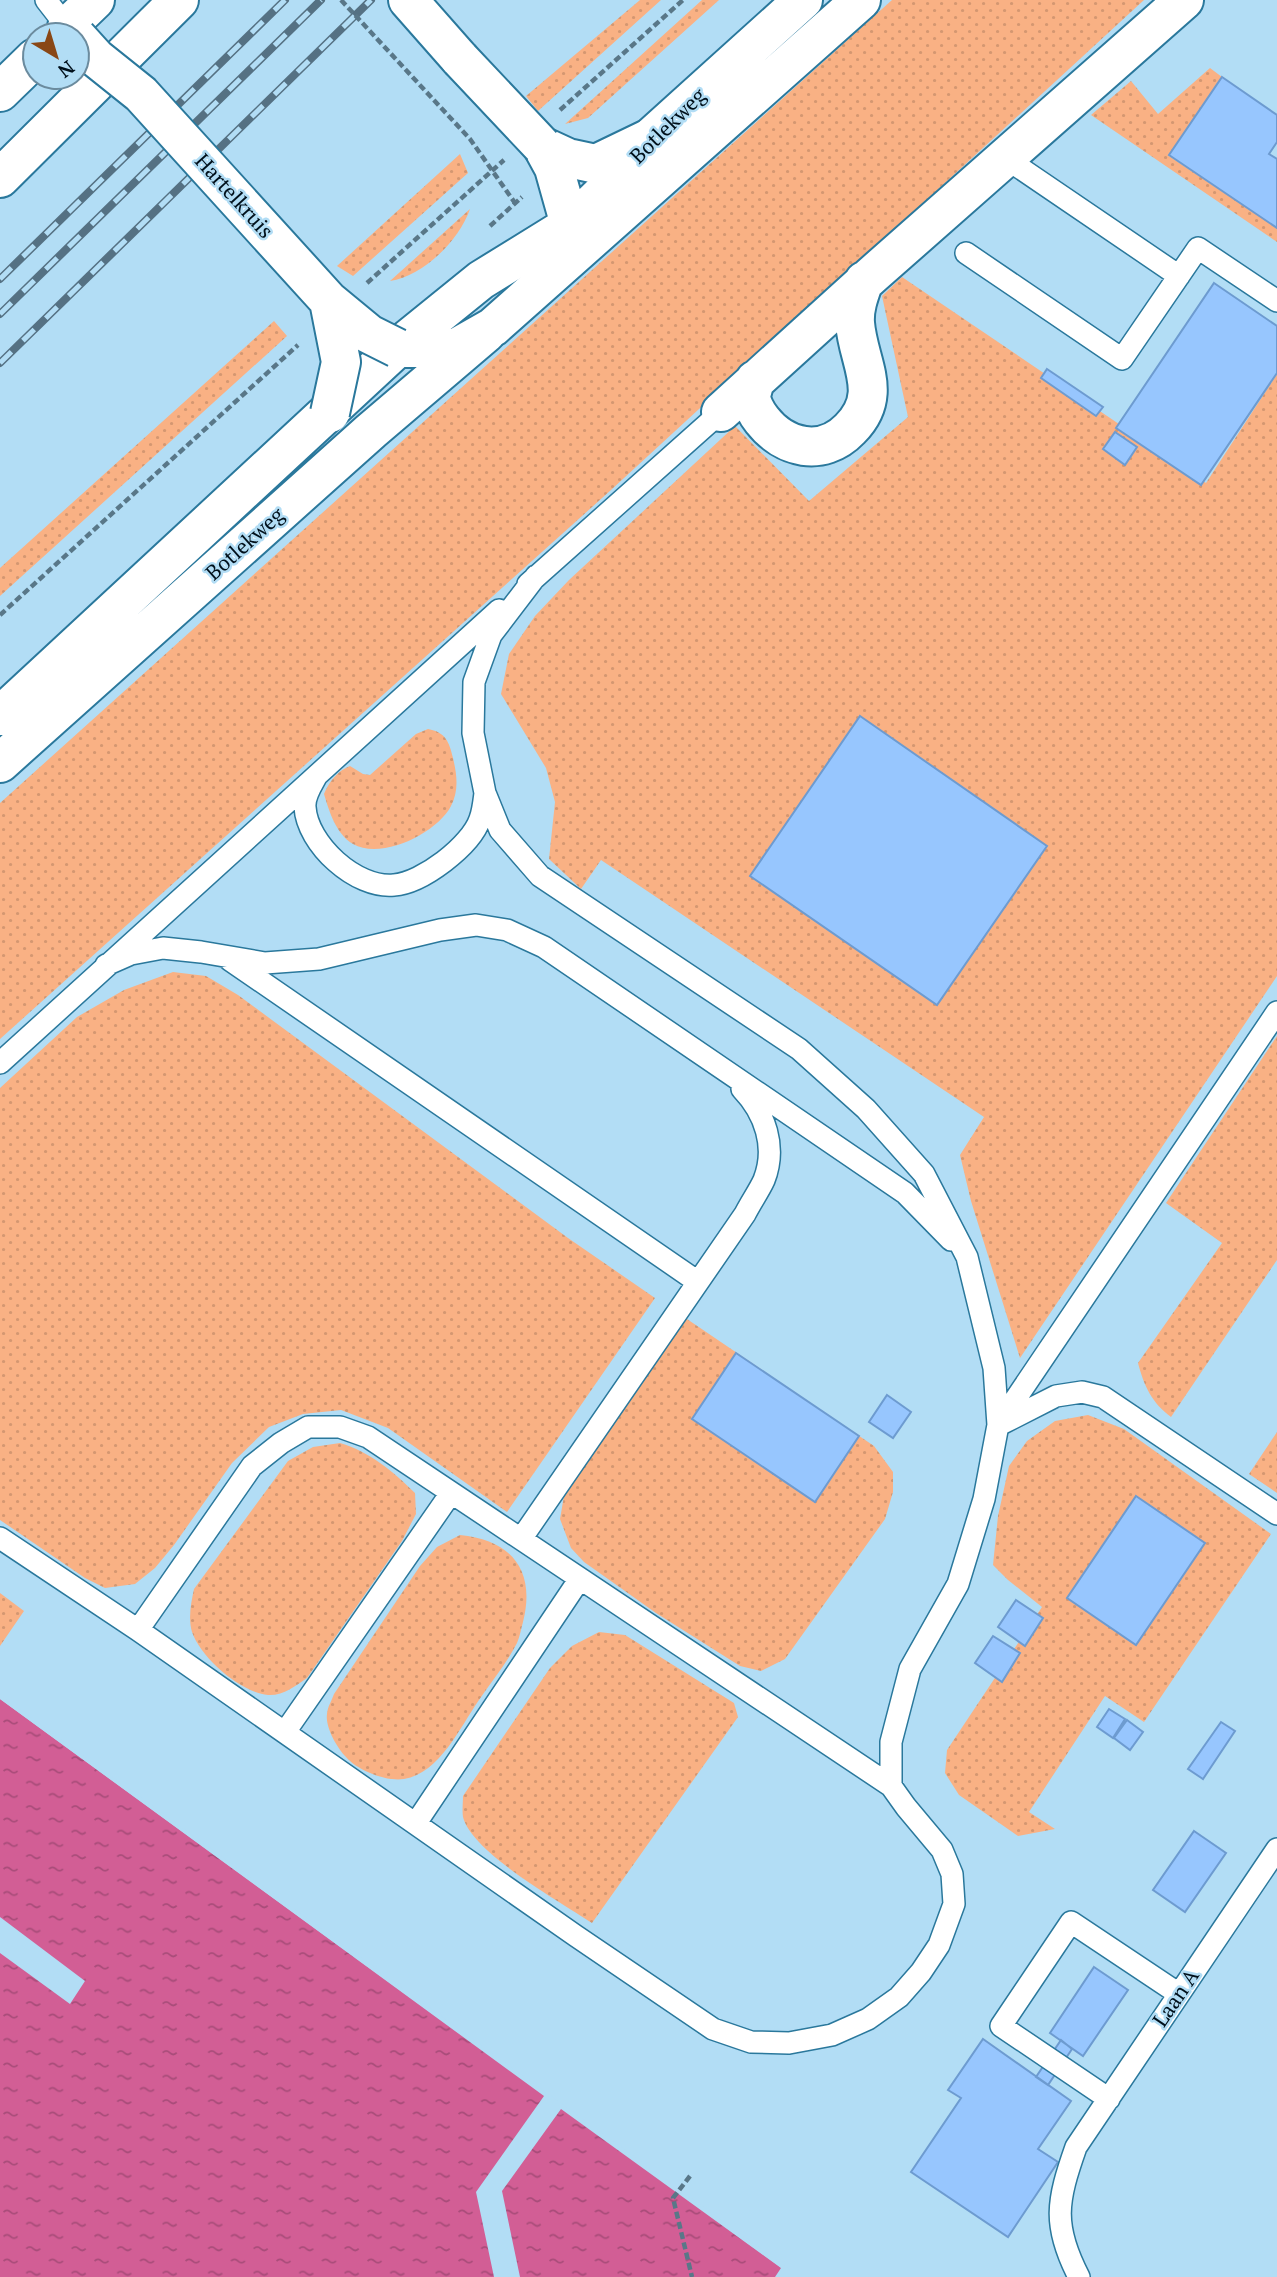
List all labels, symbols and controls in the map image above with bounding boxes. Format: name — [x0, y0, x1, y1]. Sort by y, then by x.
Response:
north arrow — [21, 21, 91, 91]
text: N — [53, 56, 80, 84]
street label: Botlekweg — [623, 81, 712, 169]
street label: Hartelkruis — [189, 147, 280, 244]
street label: Botlekweg — [199, 500, 290, 586]
street label: Laan A — [1146, 1962, 1205, 2032]

